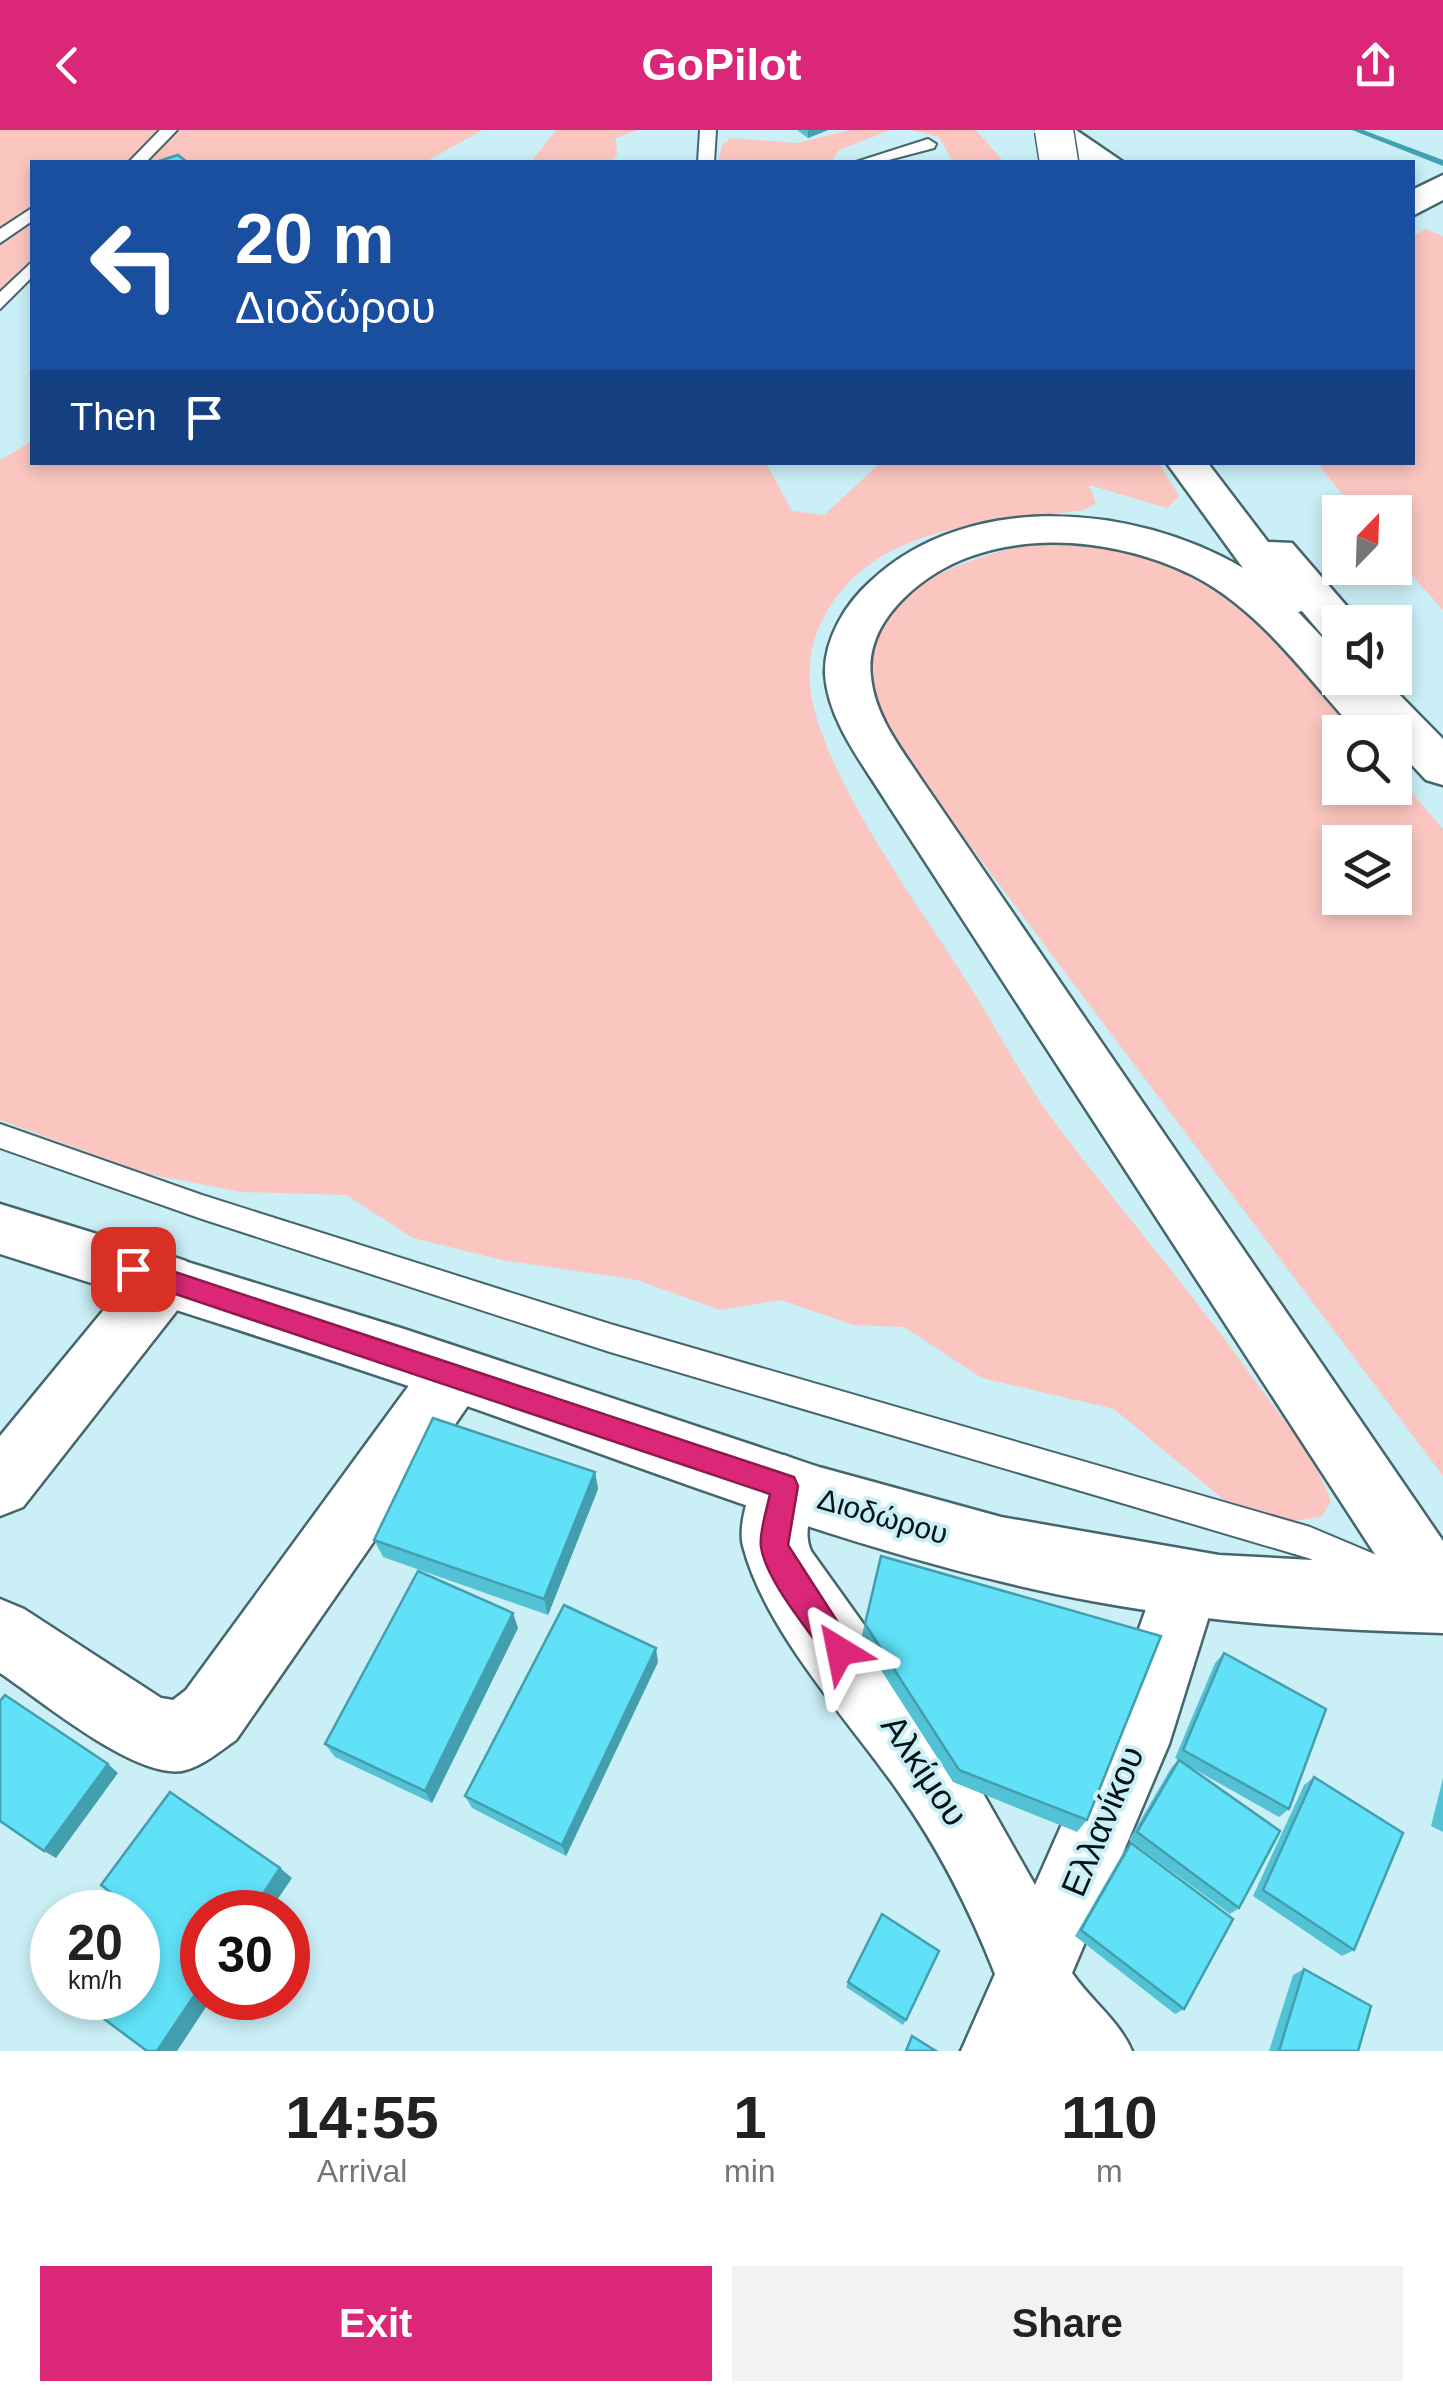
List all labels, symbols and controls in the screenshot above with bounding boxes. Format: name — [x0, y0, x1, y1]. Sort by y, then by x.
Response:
icon: back — [40, 38, 95, 93]
icon: share — [1348, 38, 1403, 93]
text: GoPilot — [642, 39, 801, 90]
icon: left — [70, 200, 200, 330]
text: 20 m — [235, 200, 395, 278]
text: Διοδώρου — [235, 282, 436, 333]
icon: arrive — [177, 390, 232, 445]
text: Then — [70, 396, 157, 438]
north arrow — [1322, 495, 1412, 585]
map controls — [1322, 495, 1412, 915]
button: sound — [1322, 605, 1412, 695]
button: search — [1322, 715, 1412, 805]
button: layers — [1322, 825, 1412, 915]
pin — [91, 1227, 176, 1312]
icon: arrive — [106, 1242, 161, 1297]
street label: Διοδώρου — [814, 1482, 952, 1550]
position arrow — [788, 1599, 892, 1703]
street label: Αλκίμου — [874, 1707, 976, 1833]
street label: Ελλανίκου — [1053, 1740, 1151, 1902]
speed limit sign: 30 — [180, 1890, 310, 2020]
text: 20 — [67, 1915, 123, 1971]
text: km/h — [68, 1966, 122, 1994]
text: 14:55 — [285, 2084, 439, 2151]
text: 1 — [733, 2084, 767, 2151]
text: 110 — [1061, 2084, 1158, 2151]
text: Arrival — [317, 2153, 407, 2189]
text: min — [724, 2153, 776, 2189]
text: m — [1096, 2153, 1123, 2189]
button: Exit — [40, 2266, 712, 2381]
button: Share — [732, 2266, 1403, 2381]

